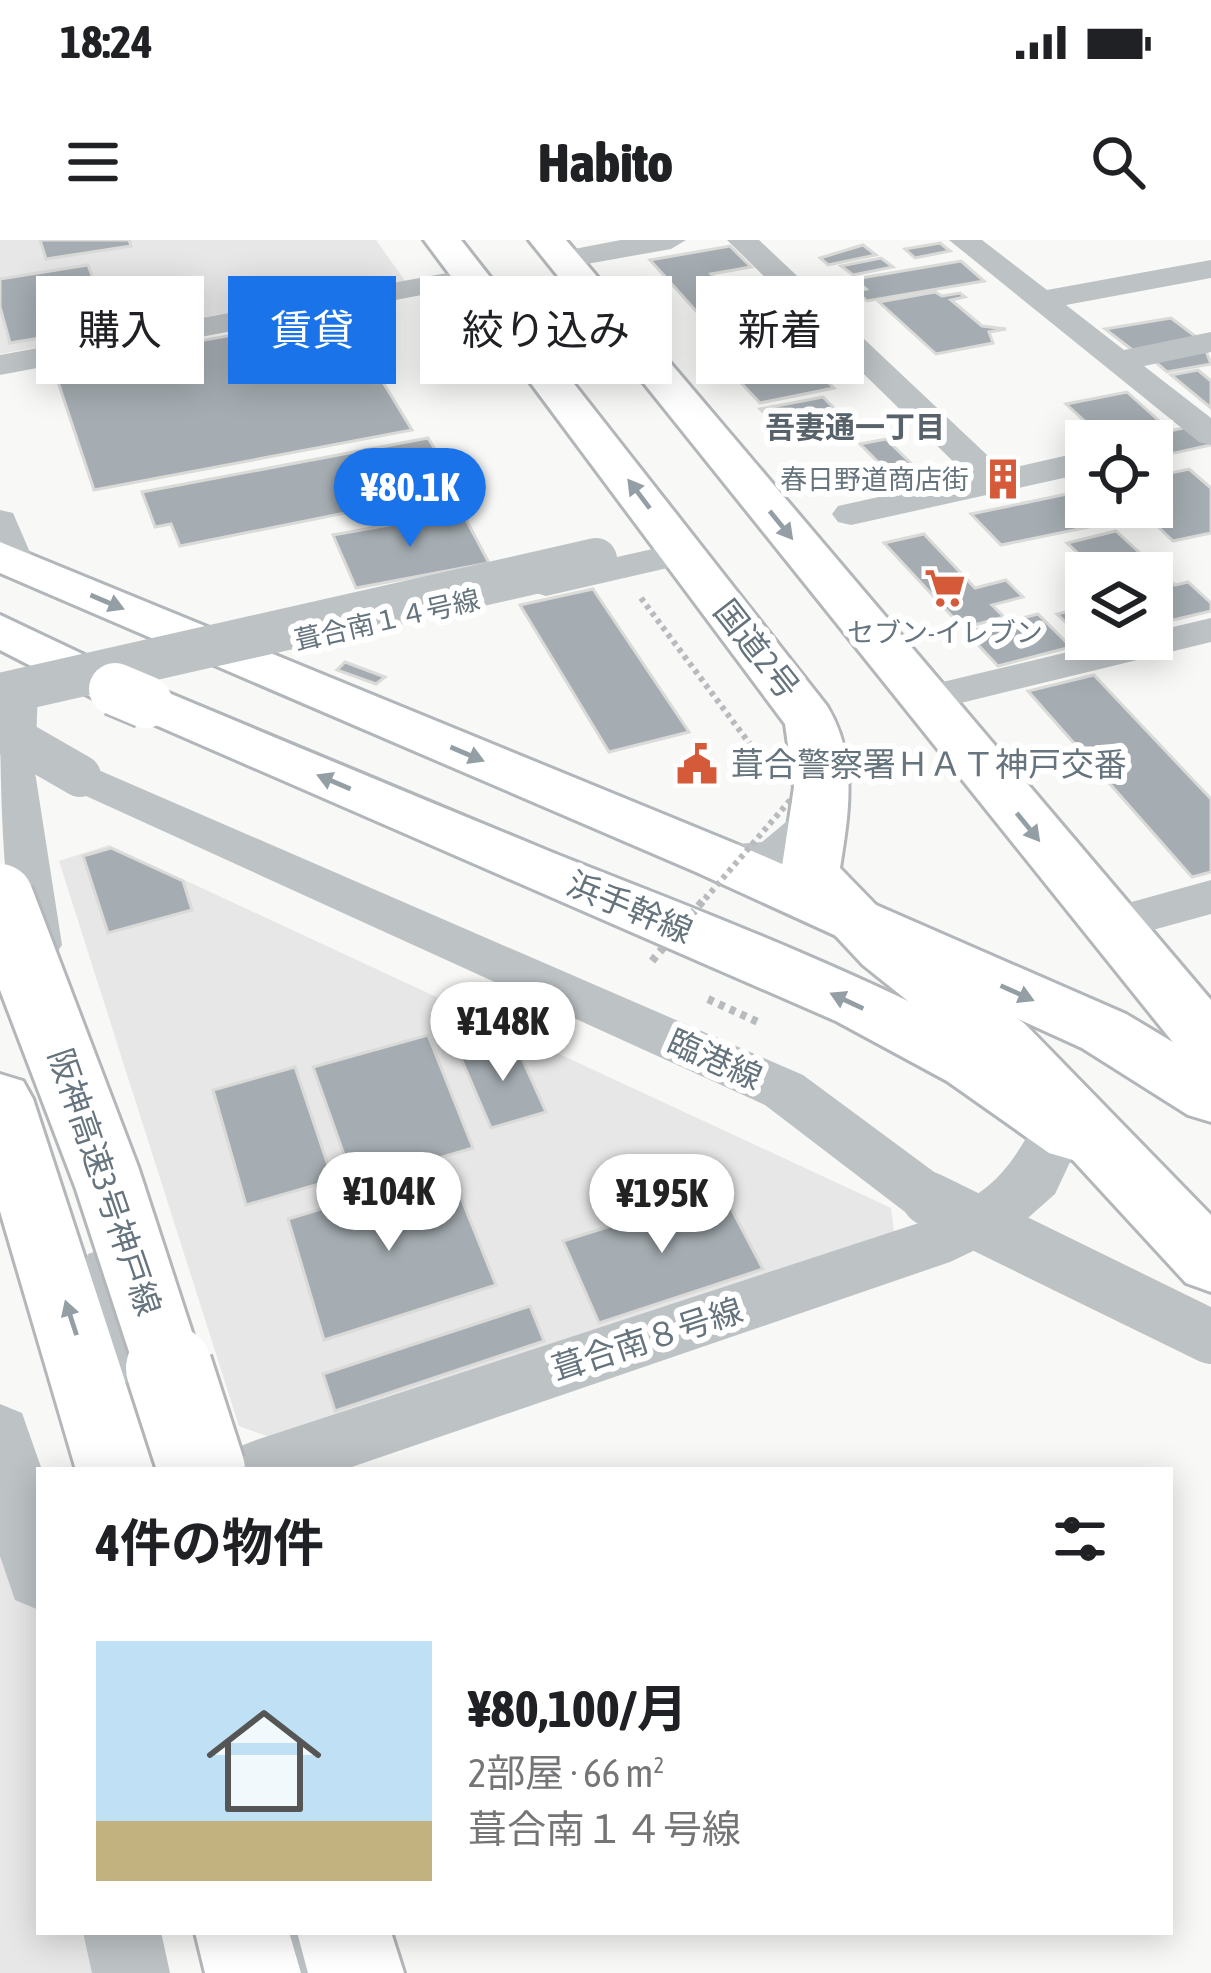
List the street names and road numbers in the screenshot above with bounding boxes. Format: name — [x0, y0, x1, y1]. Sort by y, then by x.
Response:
street label: 葺合南１４号線 — [291, 584, 483, 656]
street label: 国道2号 — [707, 592, 807, 706]
street label: 浜手幹線 — [562, 864, 698, 950]
street label: 臨港線 — [662, 1022, 768, 1096]
street label: 阪神高速3号神戸線 — [42, 1044, 168, 1320]
street label: 葺合南８号線 — [547, 1290, 747, 1388]

